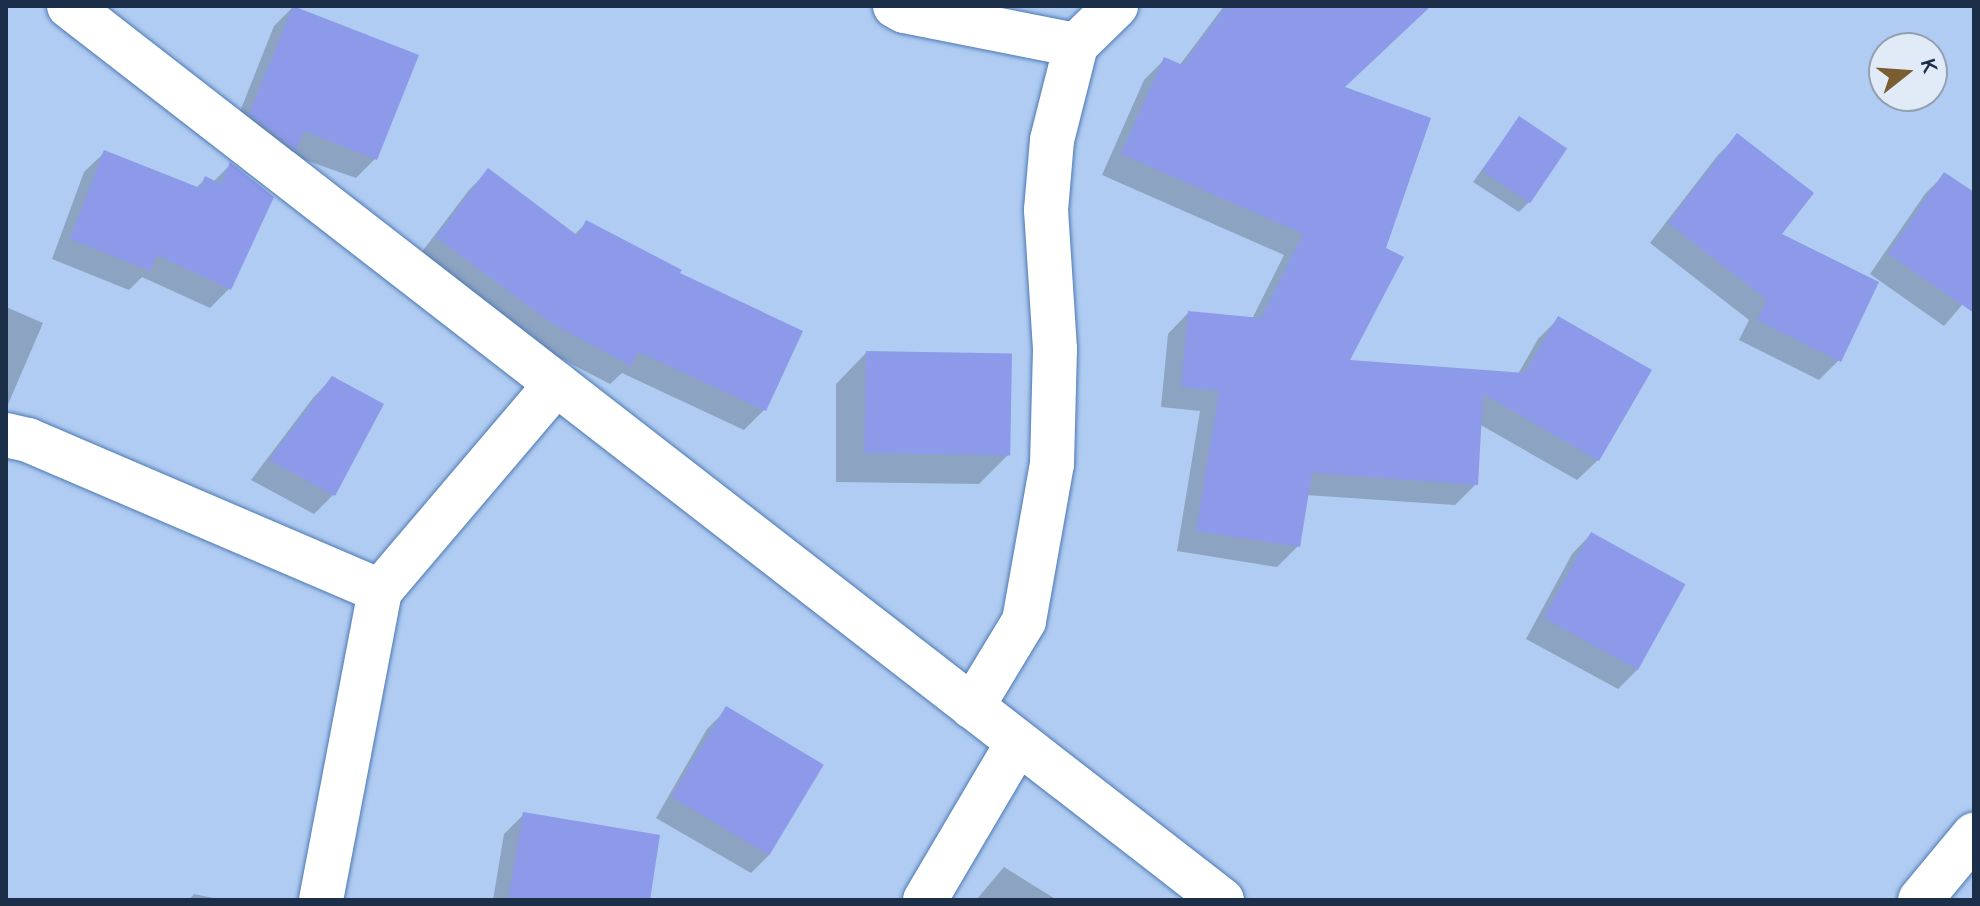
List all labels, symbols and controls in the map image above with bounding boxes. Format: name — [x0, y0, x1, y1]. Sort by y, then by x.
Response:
north arrow — [1868, 32, 1948, 112]
text: K — [1915, 55, 1944, 76]

